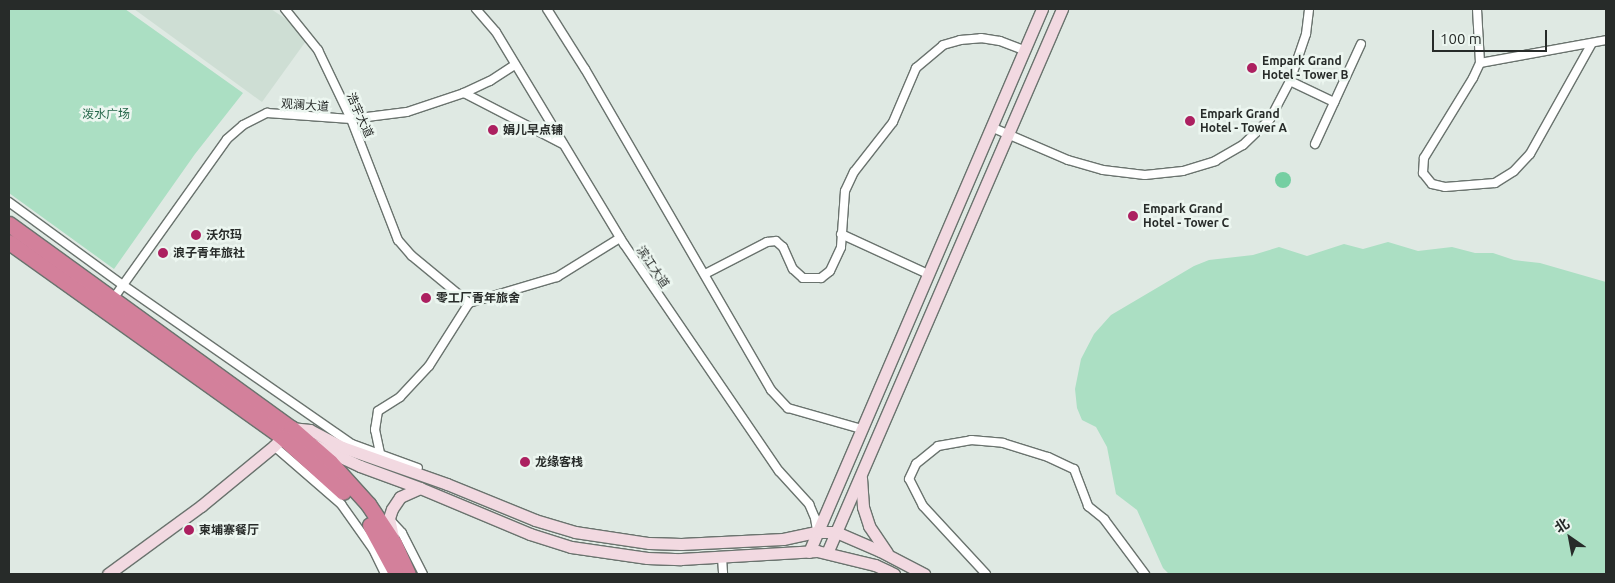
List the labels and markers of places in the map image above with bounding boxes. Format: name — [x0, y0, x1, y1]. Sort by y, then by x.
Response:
place label: Empark Grand Hotel - Tower B — [1262, 54, 1348, 82]
marker: Empark Grand Hotel - Tower B — [1246, 62, 1258, 74]
place label: Empark Grand Hotel - Tower A — [1200, 107, 1287, 135]
marker: Empark Grand Hotel - Tower A — [1184, 115, 1196, 127]
place label: 娟儿早点铺 — [503, 123, 563, 137]
marker: 娟儿早点铺 — [487, 124, 499, 136]
place label: Empark Grand Hotel - Tower C — [1143, 202, 1229, 230]
marker: Empark Grand Hotel - Tower C — [1127, 210, 1139, 222]
place label: 沃尔玛 — [206, 228, 242, 242]
marker: 沃尔玛 — [190, 229, 202, 241]
place label: 浪子青年旅社 — [173, 246, 245, 260]
marker: 浪子青年旅社 — [157, 247, 169, 259]
place label: 零工厂青年旅舍 — [436, 291, 520, 305]
marker: 零工厂青年旅舍 — [420, 292, 432, 304]
place label: 龙缘客栈 — [535, 455, 583, 469]
marker: 龙缘客栈 — [519, 456, 531, 468]
place label: 柬埔寨餐厅 — [199, 523, 259, 537]
marker: 柬埔寨餐厅 — [183, 524, 195, 536]

